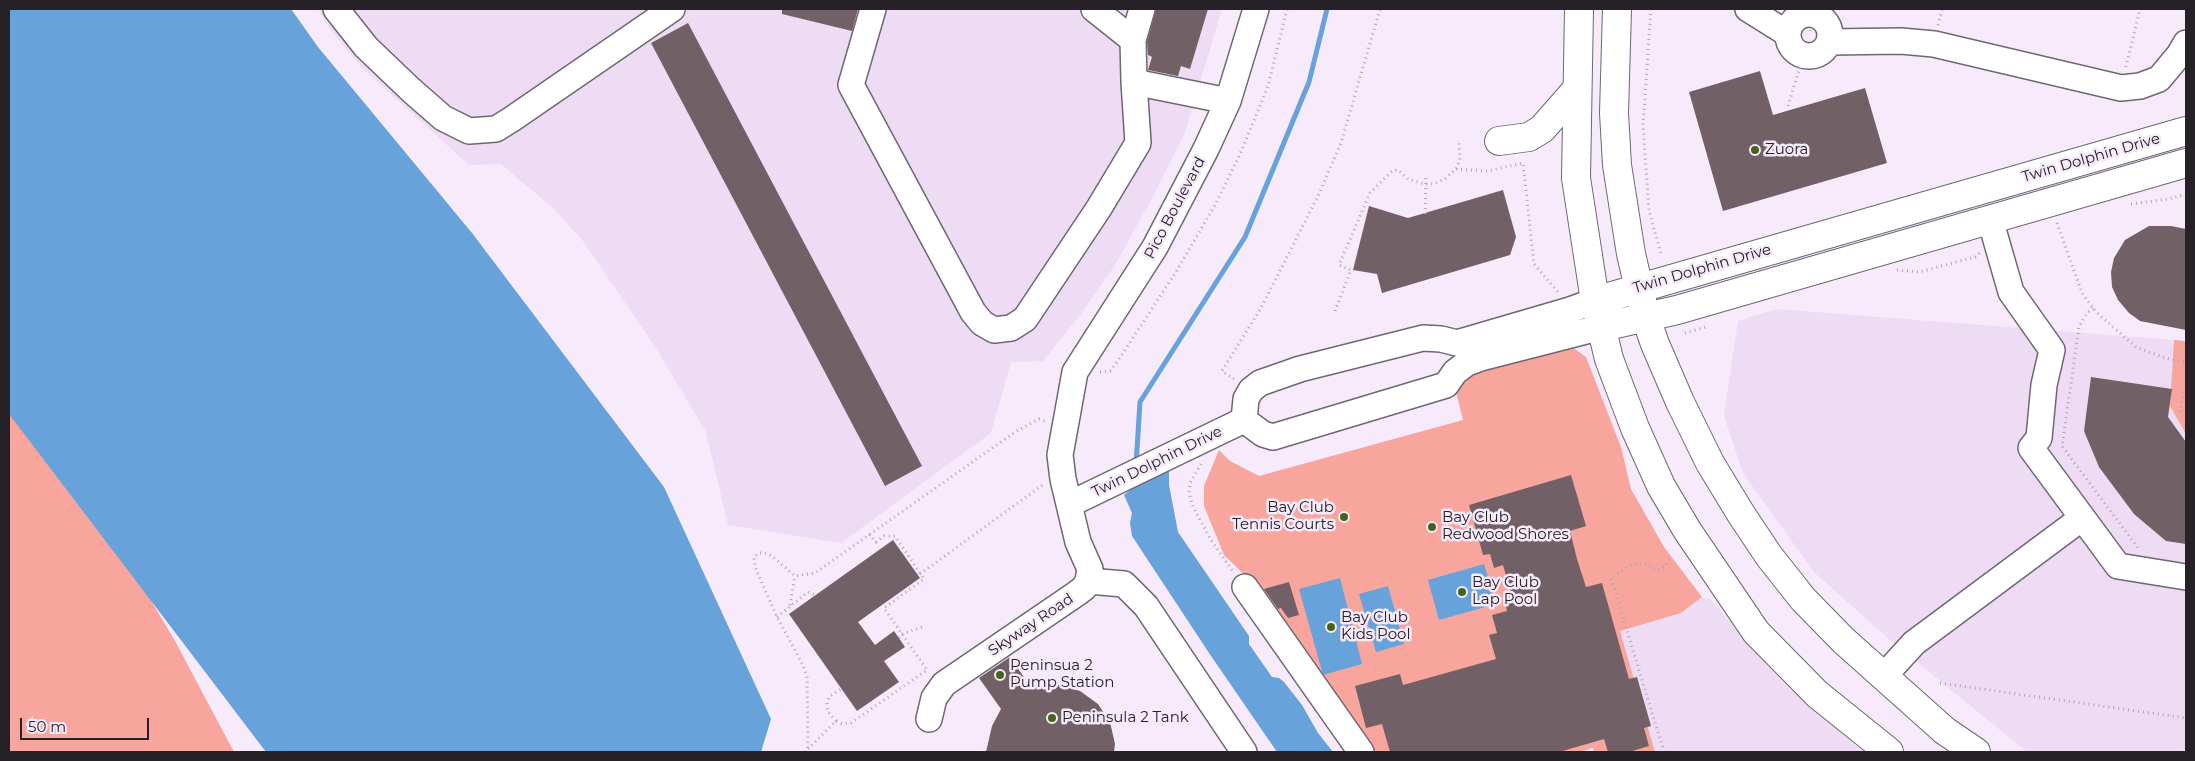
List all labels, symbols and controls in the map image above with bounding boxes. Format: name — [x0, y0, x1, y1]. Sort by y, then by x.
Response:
street label: Twin Dolphin Drive — [2020, 130, 2162, 186]
place label: Zuora — [1765, 141, 1808, 159]
marker: Zuora — [1749, 144, 1761, 156]
street label: Pico Boulevard — [1141, 154, 1209, 262]
street label: Twin Dolphin Drive — [1631, 241, 1773, 297]
street label: Twin Dolphin Drive — [1089, 423, 1225, 501]
place label: Bay Club Tennis Courts — [1232, 499, 1334, 534]
place label: Bay Club Redwood Shores — [1442, 509, 1569, 544]
marker: Bay Club Tennis Courts — [1338, 511, 1350, 523]
marker: Bay Club Redwood Shores — [1426, 521, 1438, 533]
place label: Bay Club Lap Pool — [1472, 574, 1539, 609]
marker: Bay Club Lap Pool — [1456, 586, 1468, 598]
street label: Skyway Road — [985, 590, 1077, 660]
place label: Bay Club Kids Pool — [1341, 609, 1411, 644]
marker: Bay Club Kids Pool — [1325, 621, 1337, 633]
place label: Peninsua 2 Pump Station — [1010, 657, 1114, 692]
marker: Peninsua 2 Pump Station — [994, 669, 1006, 681]
scale bar — [22, 708, 151, 740]
place label: Peninsula 2 Tank — [1062, 709, 1189, 727]
marker: Peninsula 2 Tank — [1046, 712, 1058, 724]
text: 50 m — [28, 717, 66, 736]

